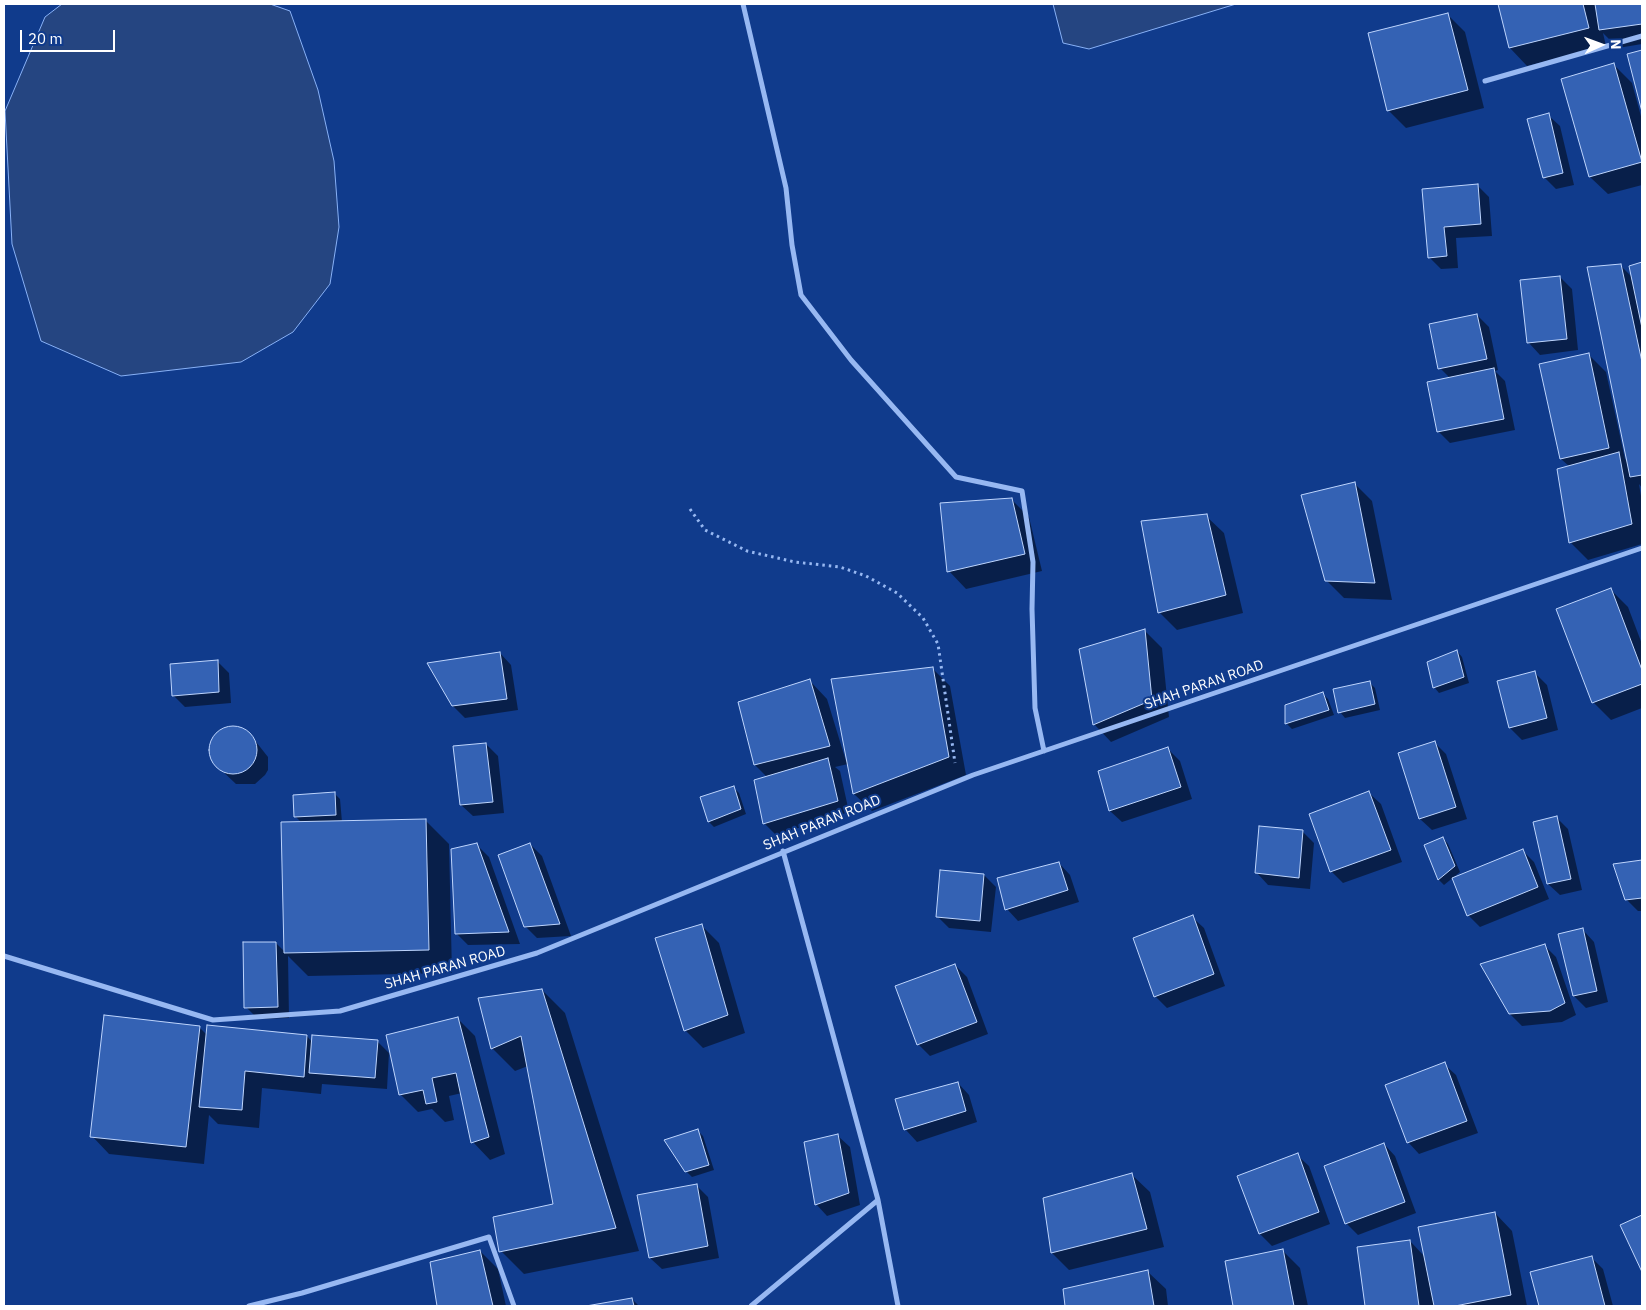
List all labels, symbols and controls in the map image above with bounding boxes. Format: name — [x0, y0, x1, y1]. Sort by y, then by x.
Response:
scale bar — [22, 20, 118, 52]
north arrow — [1576, 20, 1626, 70]
text: 20 m — [28, 29, 63, 48]
text: N — [1607, 39, 1625, 50]
street label: SHAH PARAN ROAD — [1142, 657, 1266, 713]
street label: SHAH PARAN ROAD — [761, 792, 883, 854]
street label: SHAH PARAN ROAD — [383, 943, 507, 993]

